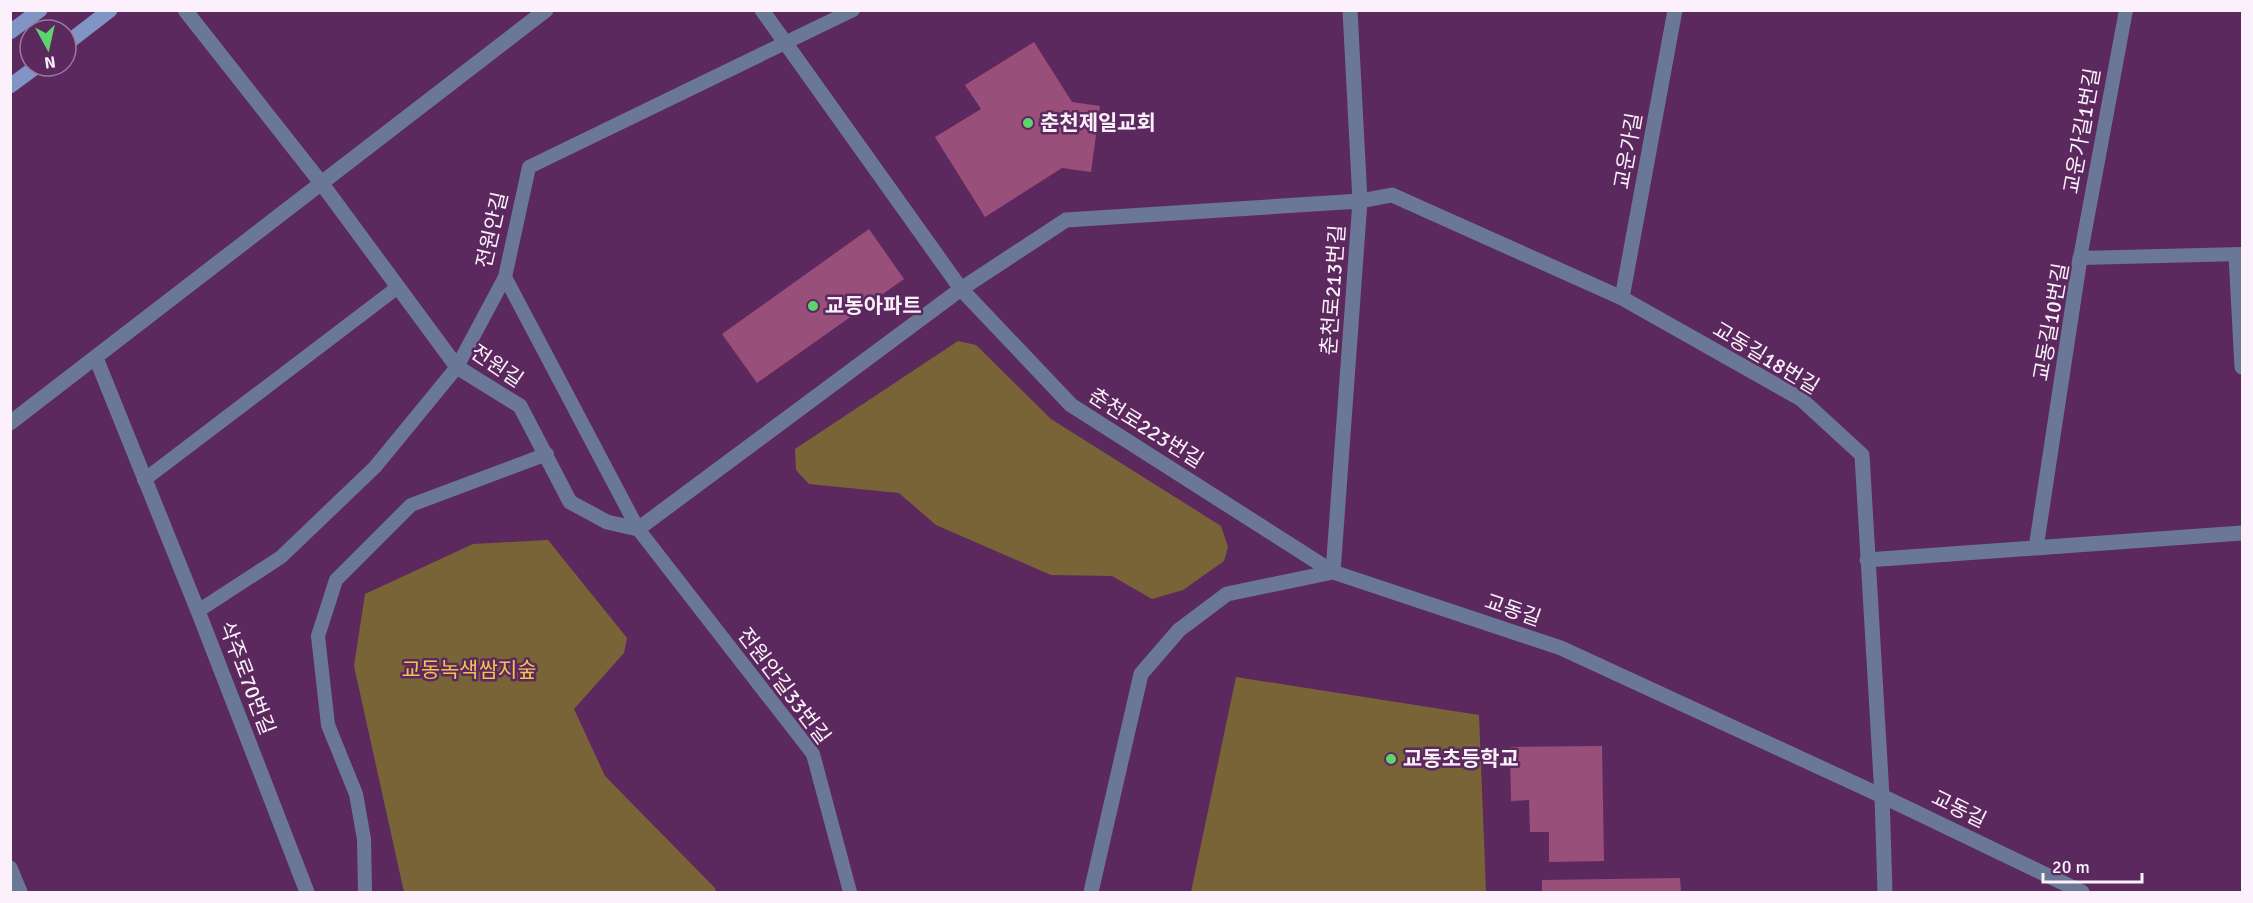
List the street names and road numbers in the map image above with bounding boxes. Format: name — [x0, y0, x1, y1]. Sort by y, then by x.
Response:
street label: 교운가길1번길 — [2058, 66, 2106, 196]
street label: 교운가길 — [1608, 111, 1648, 191]
street label: 전원안길 — [471, 189, 513, 271]
street label: 춘천로213번길 — [1315, 224, 1351, 356]
street label: 교동길10번길 — [2028, 261, 2074, 383]
street label: 교동길18번길 — [1708, 316, 1824, 400]
street label: 전원길 — [466, 339, 528, 393]
street label: 춘천로223번길 — [1084, 382, 1208, 474]
street label: 교동길 — [1481, 588, 1545, 632]
street label: 삭주로70번길 — [213, 618, 281, 738]
street label: 전원안길33번길 — [732, 623, 836, 749]
street label: 교동길 — [1927, 785, 1991, 833]

